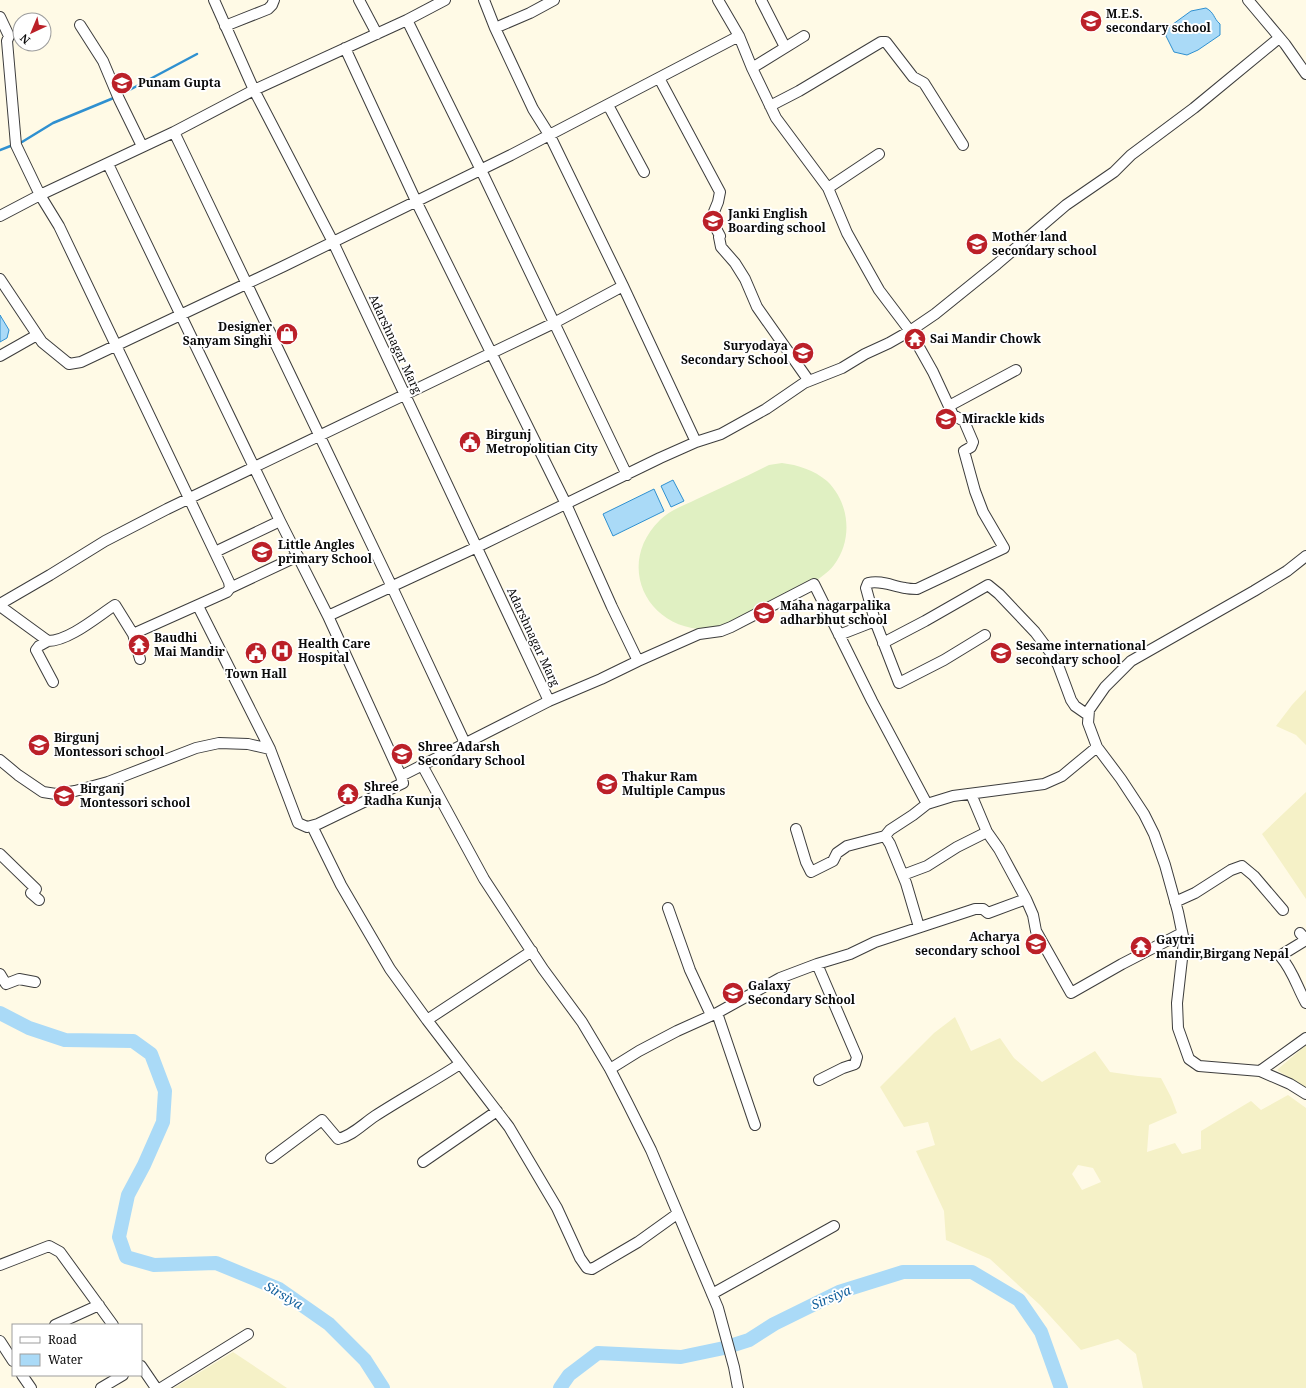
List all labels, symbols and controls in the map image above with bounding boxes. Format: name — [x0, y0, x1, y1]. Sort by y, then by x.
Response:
place label: M.E.S. secondary school — [1106, 5, 1212, 36]
school or university icon: M.E.S. secondary school — [1078, 8, 1104, 34]
north arrow — [12, 12, 52, 52]
text: N — [16, 31, 33, 48]
school or university icon: Punam Gupta — [109, 70, 135, 96]
place label: Punam Gupta — [138, 74, 221, 91]
place label: Janki English Boarding school — [727, 205, 827, 236]
school or university icon: Janki English Boarding school — [700, 208, 726, 234]
place label: Mother land secondary school — [992, 228, 1098, 259]
school or university icon: Mother land secondary school — [964, 231, 990, 257]
street label: Adarshnagar Marg — [365, 291, 426, 397]
place label: Designer Sanyam Singhi — [183, 318, 273, 349]
shop icon: Designer Sanyam Singhi — [274, 321, 300, 347]
temple icon: Sai Mandir Chowk — [902, 326, 928, 352]
place label: Sai Mandir Chowk — [930, 330, 1041, 347]
place label: Suryodaya Secondary School — [681, 337, 789, 368]
school or university icon: Suryodaya Secondary School — [790, 340, 816, 366]
school or university icon: Mirackle kids — [933, 406, 959, 432]
place label: Mirackle kids — [962, 410, 1045, 427]
place label: Birgunj Metropolitian City — [486, 426, 598, 457]
public building icon: Birgunj Metropolitian City — [457, 429, 483, 455]
place label: Little Angles primary School — [278, 536, 373, 567]
school or university icon: Little Angles primary School — [249, 539, 275, 565]
street label: Adarshnagar Marg — [503, 584, 564, 690]
place label: Maha nagarpalika adharbhut school — [780, 597, 891, 628]
school or university icon: Maha nagarpalika adharbhut school — [751, 600, 777, 626]
place label: Baudhi Mai Mandir — [154, 629, 226, 660]
temple icon: Baudhi Mai Mandir — [126, 632, 152, 658]
place label: Health Care Hospital — [298, 635, 371, 666]
place label: Sesame international secondary school — [1016, 637, 1147, 668]
hospital icon: Health Care Hospital — [269, 638, 295, 664]
public building icon: Town Hall — [243, 640, 269, 666]
school or university icon: Sesame international secondary school — [988, 640, 1014, 666]
place label: Town Hall — [225, 665, 288, 682]
place label: Birgunj Montessori school — [54, 729, 165, 760]
school or university icon: Birgunj Montessori school — [26, 732, 52, 758]
place label: Shree Adarsh Secondary School — [418, 738, 526, 769]
school or university icon: Shree Adarsh Secondary School — [389, 741, 415, 767]
place label: Thakur Ram Multiple Campus — [622, 768, 725, 799]
school or university icon: Thakur Ram Multiple Campus — [594, 771, 620, 797]
place label: Shree Radha Kunja — [364, 778, 442, 809]
place label: Birganj Montessori school — [80, 780, 191, 811]
temple icon: Shree Radha Kunja — [335, 781, 361, 807]
school or university icon: Birganj Montessori school — [51, 783, 77, 809]
place label: Acharya secondary school — [915, 928, 1021, 959]
school or university icon: Acharya secondary school — [1023, 931, 1049, 957]
place label: Gaytri mandir,Birgang Nepal — [1156, 931, 1290, 962]
temple icon: Gaytri mandir,Birgang Nepal — [1128, 934, 1154, 960]
place label: Galaxy Secondary School — [748, 977, 856, 1008]
school or university icon: Galaxy Secondary School — [720, 980, 746, 1006]
water label: Sirsiya — [262, 1277, 307, 1313]
water label: Sirsiya — [808, 1280, 854, 1313]
legend — [12, 1324, 142, 1376]
text: Road — [48, 1331, 78, 1348]
text: Water — [48, 1351, 83, 1368]

